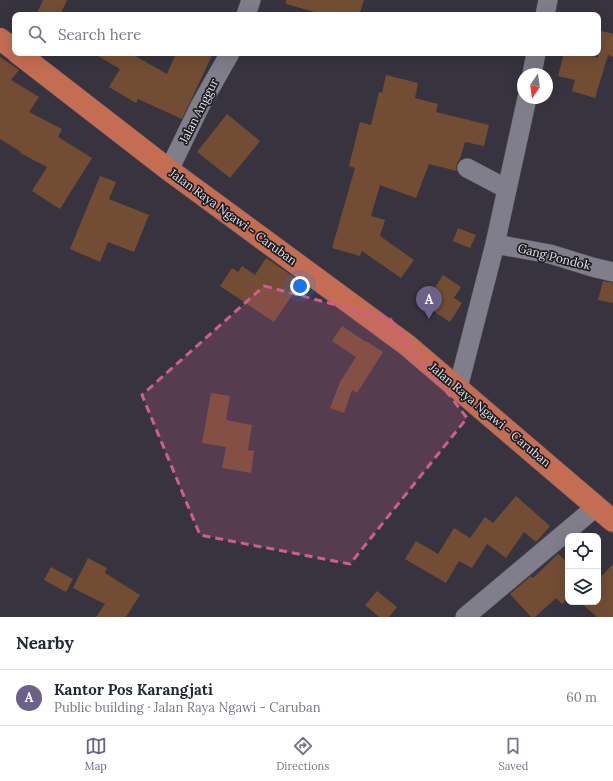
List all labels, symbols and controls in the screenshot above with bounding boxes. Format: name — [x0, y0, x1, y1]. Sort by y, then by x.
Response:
search box — [12, 12, 601, 56]
icon: search — [26, 23, 48, 45]
text: Search here — [58, 25, 141, 44]
north arrow — [517, 68, 553, 104]
street label: Jalan Anggur — [175, 75, 222, 147]
street label: Jalan Raya Ngawi - Caruban — [166, 165, 300, 268]
street label: Gang Pondok — [516, 240, 593, 273]
your location — [290, 276, 310, 296]
pin: A — [416, 286, 442, 319]
street label: Jalan Raya Ngawi - Caruban — [426, 359, 554, 470]
map controls — [565, 533, 601, 605]
button: locate — [565, 533, 601, 569]
button: layers — [565, 569, 601, 605]
text: Nearby — [16, 632, 74, 654]
text: Kantor Pos Karangjati — [54, 680, 213, 699]
text: A — [25, 689, 33, 706]
text: 60 m — [566, 689, 597, 706]
text: Public building · Jalan Raya Ngawi - Caruban — [54, 699, 321, 716]
tab: Map — [85, 735, 107, 773]
tab: Directions — [276, 735, 329, 773]
tab: Saved — [499, 735, 528, 773]

